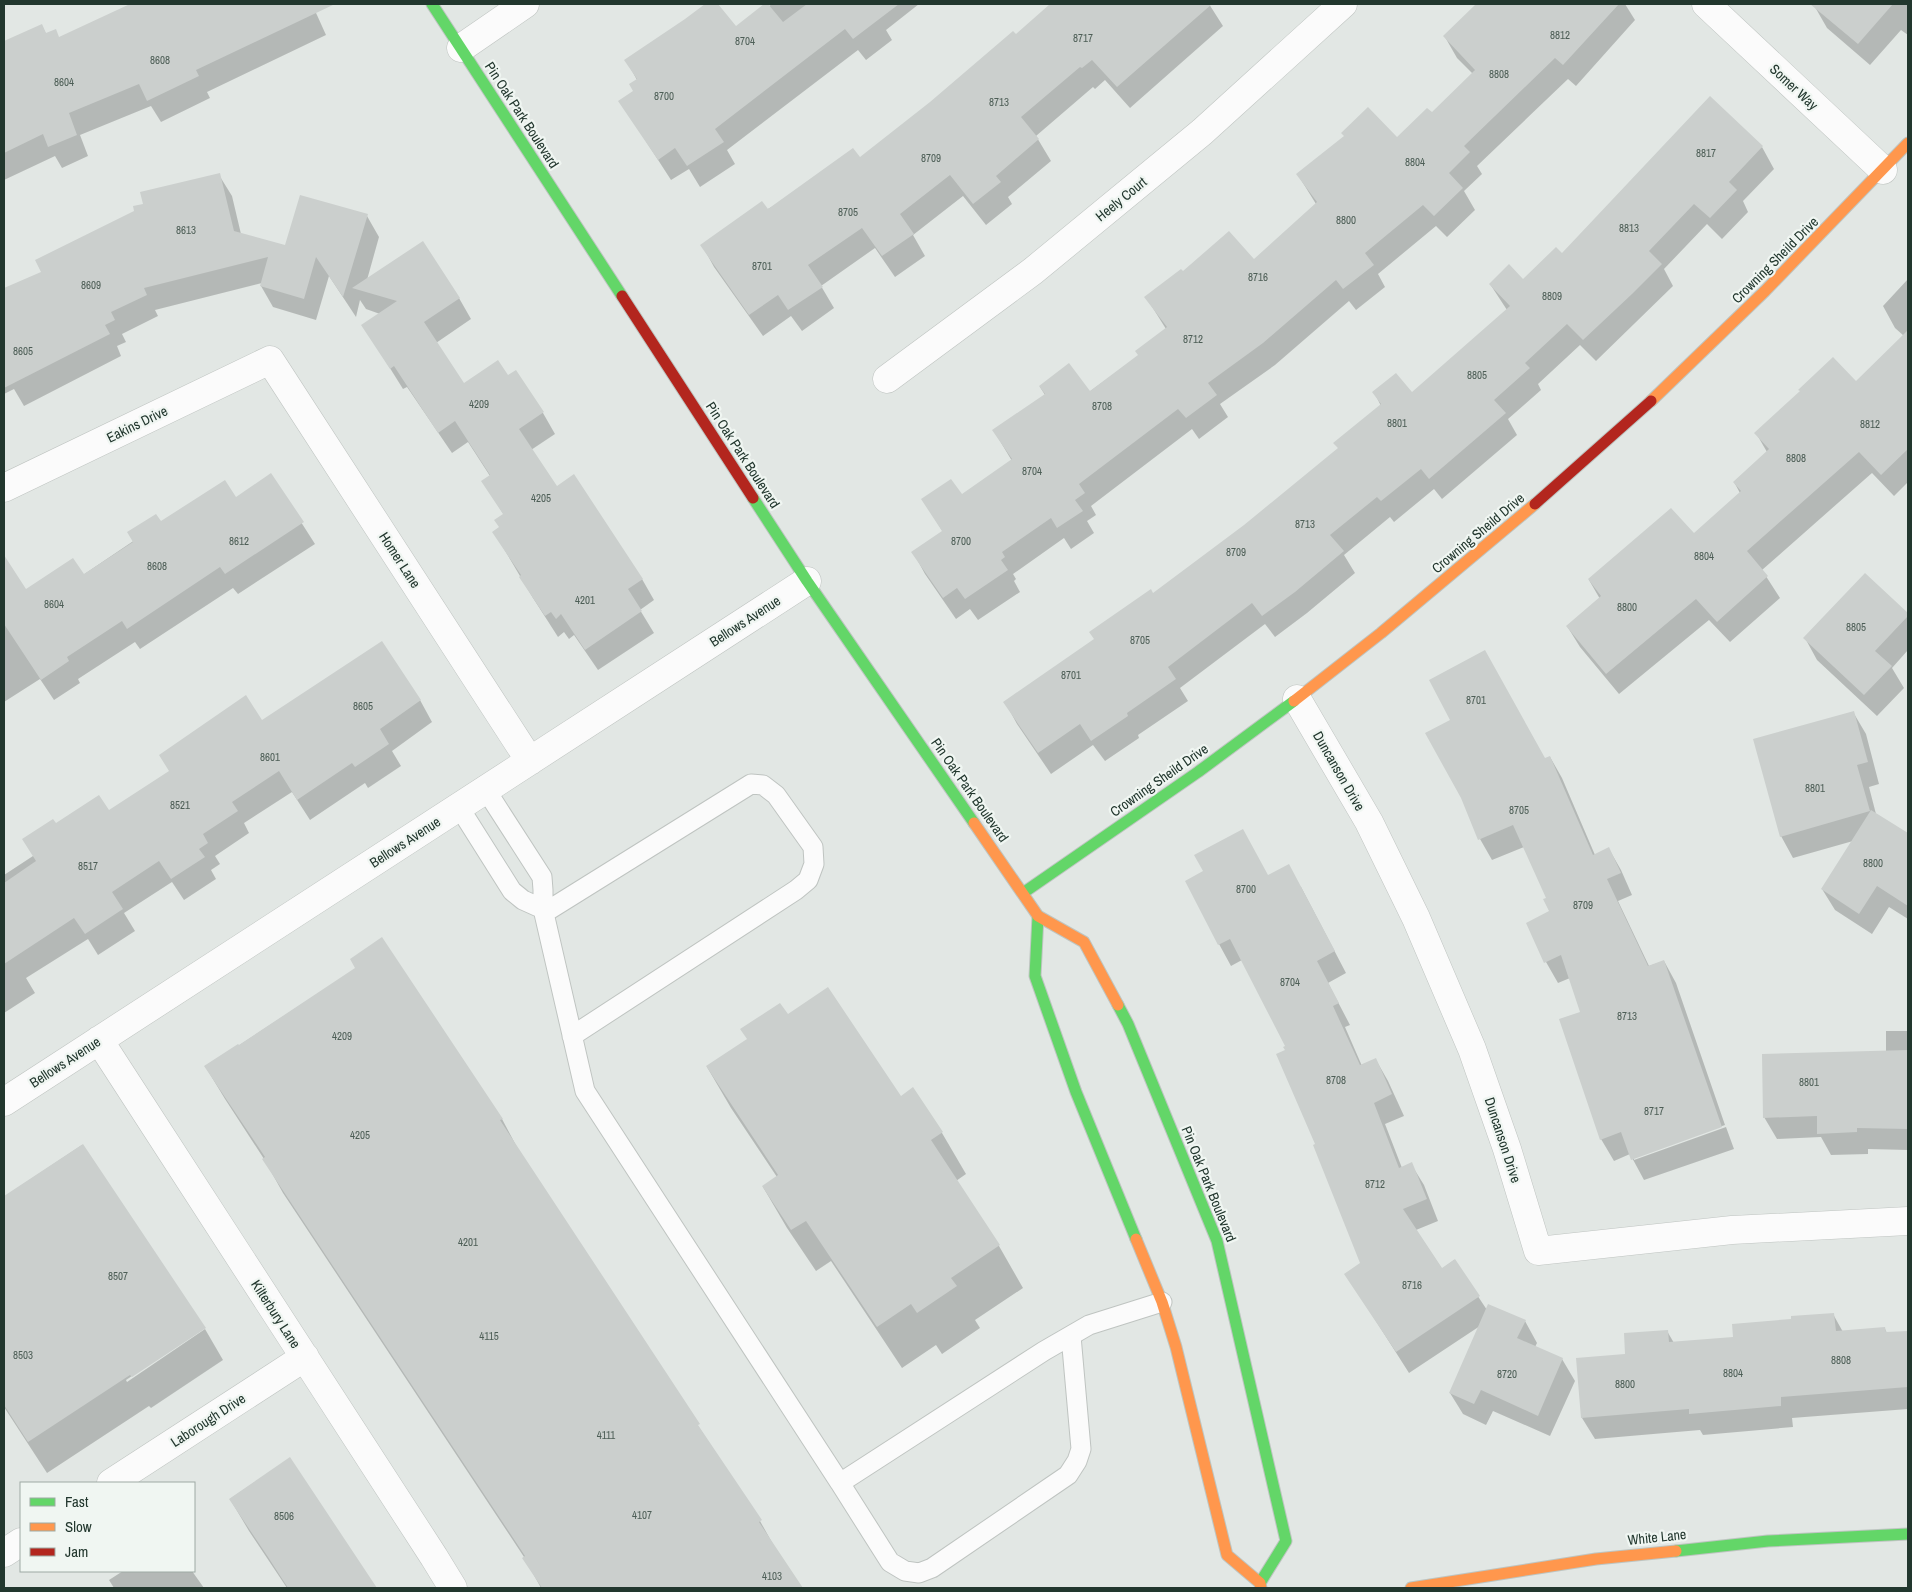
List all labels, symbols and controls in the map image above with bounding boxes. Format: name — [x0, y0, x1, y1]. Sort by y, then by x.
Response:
house number: 8812 — [1550, 28, 1570, 42]
house number: 8717 — [1073, 31, 1093, 45]
house number: 8704 — [735, 34, 755, 48]
house number: 8608 — [150, 53, 170, 67]
street label: Pin Oak Park Boulevard — [481, 58, 563, 172]
street label: Somer Way — [1766, 60, 1822, 114]
house number: 8808 — [1489, 67, 1509, 81]
house number: 8604 — [54, 75, 74, 89]
house number: 8700 — [654, 89, 674, 103]
house number: 8713 — [989, 95, 1009, 109]
house number: 8817 — [1696, 146, 1716, 160]
house number: 8709 — [921, 151, 941, 165]
house number: 8804 — [1405, 155, 1425, 169]
street label: Heely Court — [1092, 173, 1150, 225]
house number: 8705 — [838, 205, 858, 219]
house number: 8800 — [1336, 213, 1356, 227]
street label: Crowning Sheild Drive — [1728, 213, 1822, 307]
house number: 8813 — [1619, 221, 1639, 235]
house number: 8613 — [176, 223, 196, 237]
house number: 8701 — [752, 259, 772, 273]
house number: 8716 — [1248, 270, 1268, 284]
house number: 8609 — [81, 278, 101, 292]
house number: 8809 — [1542, 289, 1562, 303]
house number: 8712 — [1183, 332, 1203, 346]
house number: 8605 — [13, 344, 33, 358]
house number: 8805 — [1467, 368, 1487, 382]
house number: 4209 — [469, 397, 489, 411]
street label: Pin Oak Park Boulevard — [702, 398, 784, 512]
house number: 8708 — [1092, 399, 1112, 413]
street label: Eakins Drive — [104, 402, 170, 446]
house number: 8801 — [1387, 416, 1407, 430]
house number: 8812 — [1860, 417, 1880, 431]
house number: 8808 — [1786, 451, 1806, 465]
house number: 8704 — [1022, 464, 1042, 478]
street label: Crowning Sheild Drive — [1428, 489, 1528, 577]
house number: 4205 — [531, 491, 551, 505]
house number: 8713 — [1295, 517, 1315, 531]
street label: Homer Lane — [375, 529, 425, 591]
house number: 8612 — [229, 534, 249, 548]
house number: 8700 — [951, 534, 971, 548]
house number: 8709 — [1226, 545, 1246, 559]
house number: 8804 — [1694, 549, 1714, 563]
house number: 8608 — [147, 559, 167, 573]
street label: Bellows Avenue — [706, 591, 784, 651]
house number: 4201 — [575, 593, 595, 607]
house number: 8604 — [44, 597, 64, 611]
house number: 8800 — [1617, 600, 1637, 614]
house number: 8805 — [1846, 620, 1866, 634]
house number: 8705 — [1130, 633, 1150, 647]
house number: 8701 — [1061, 668, 1081, 682]
house number: 8701 — [1466, 693, 1486, 707]
house number: 8605 — [353, 699, 373, 713]
street label: Duncanson Drive — [1309, 728, 1369, 814]
street label: Pin Oak Park Boulevard — [927, 734, 1013, 846]
street label: Crowning Sheild Drive — [1107, 740, 1211, 820]
house number: 8601 — [260, 750, 280, 764]
house number: 8801 — [1805, 781, 1825, 795]
house number: 8521 — [170, 798, 190, 812]
house number: 8705 — [1509, 803, 1529, 817]
street label: Bellows Avenue — [366, 812, 444, 872]
house number: 8800 — [1863, 856, 1883, 870]
house number: 8517 — [78, 859, 98, 873]
house number: 8700 — [1236, 882, 1256, 896]
house number: 8709 — [1573, 898, 1593, 912]
house number: 8704 — [1280, 975, 1300, 989]
house number: 8713 — [1617, 1009, 1637, 1023]
house number: 4209 — [332, 1029, 352, 1043]
street label: Bellows Avenue — [26, 1032, 104, 1092]
house number: 8708 — [1326, 1073, 1346, 1087]
house number: 8801 — [1799, 1075, 1819, 1089]
street label: Duncanson Drive — [1481, 1095, 1525, 1185]
house number: 8717 — [1644, 1104, 1664, 1118]
street label: Pin Oak Park Boulevard — [1178, 1124, 1240, 1244]
house number: 4205 — [350, 1128, 370, 1142]
house number: 8712 — [1365, 1177, 1385, 1191]
house number: 4201 — [458, 1235, 478, 1249]
house number: 8507 — [108, 1269, 128, 1283]
street label: Kilterbury Lane — [247, 1276, 305, 1352]
house number: 8716 — [1402, 1278, 1422, 1292]
house number: 4115 — [479, 1329, 499, 1343]
house number: 8503 — [13, 1348, 33, 1362]
house number: 8808 — [1831, 1353, 1851, 1367]
house number: 8804 — [1723, 1366, 1743, 1380]
house number: 8720 — [1497, 1367, 1517, 1381]
house number: 8800 — [1615, 1377, 1635, 1391]
street label: Laborough Drive — [167, 1389, 249, 1451]
house number: 4111 — [597, 1428, 615, 1442]
legend — [20, 1482, 195, 1572]
text: Fast — [65, 1491, 89, 1512]
house number: 4107 — [632, 1508, 652, 1522]
house number: 8506 — [274, 1509, 294, 1523]
text: Slow — [65, 1516, 92, 1537]
street label: White Lane — [1627, 1525, 1687, 1549]
text: Jam — [65, 1541, 88, 1562]
house number: 4103 — [762, 1569, 782, 1583]

